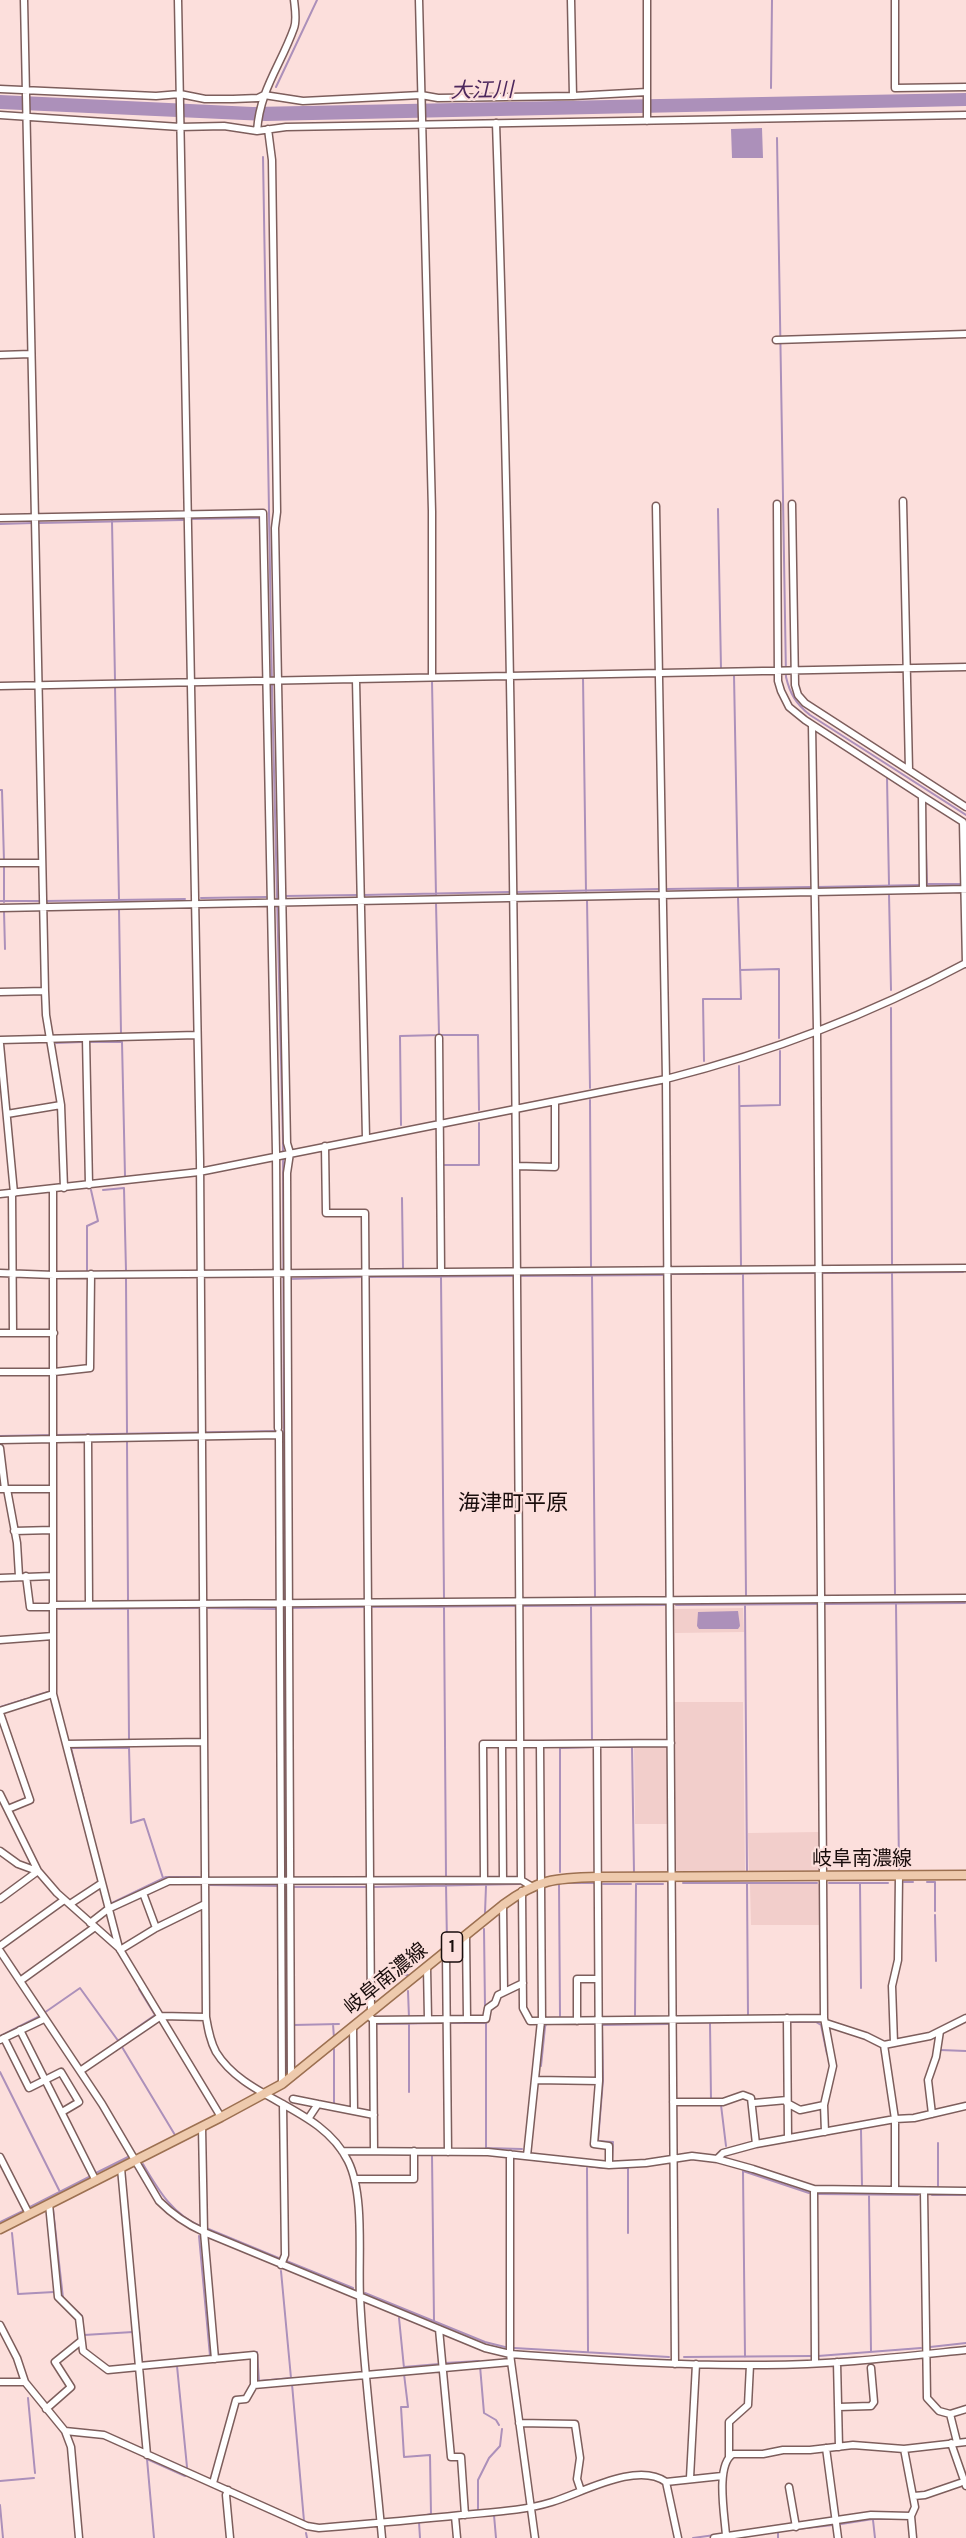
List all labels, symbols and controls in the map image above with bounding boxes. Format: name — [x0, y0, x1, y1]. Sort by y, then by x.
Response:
water label: 大江川 — [450, 78, 514, 104]
district label: 海津町平原 — [458, 1491, 568, 1517]
street label: 岐阜南濃線 — [812, 1847, 912, 1871]
road number: 1 — [442, 1932, 462, 1962]
street label: 岐阜南濃線 — [340, 1938, 432, 2020]

